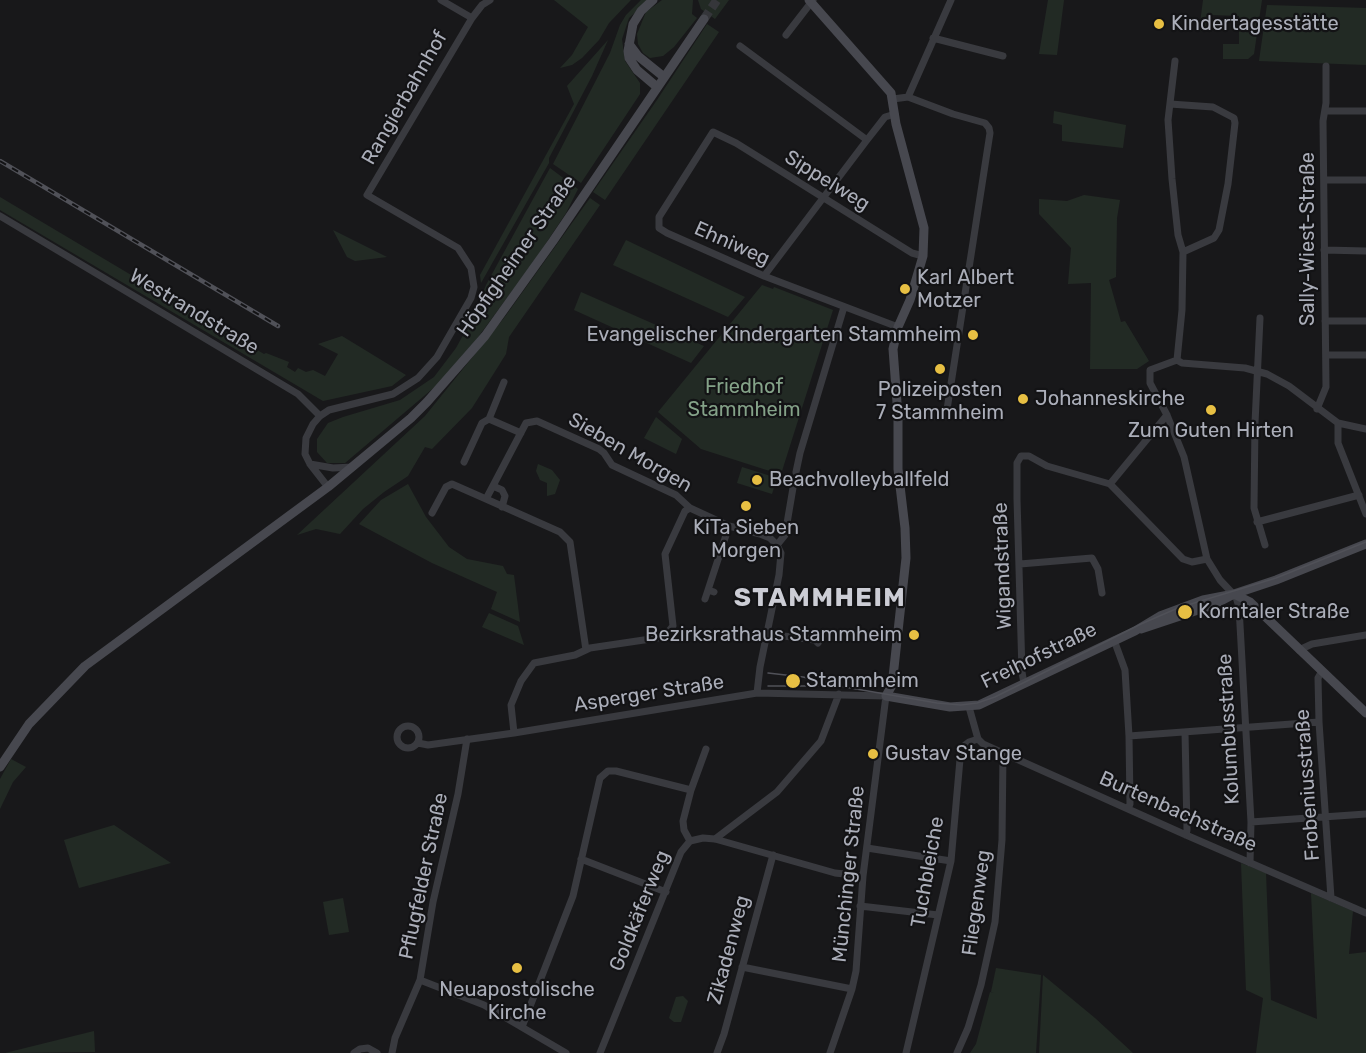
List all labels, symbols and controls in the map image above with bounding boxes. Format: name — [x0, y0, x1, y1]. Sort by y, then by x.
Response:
place label: Kindertagesstätte — [1171, 12, 1339, 36]
marker: Kindertagesstätte — [1152, 17, 1166, 31]
street label: Rangierbahnhof — [357, 27, 453, 169]
street label: Sippelweg — [780, 145, 874, 217]
street label: Sally-Wiest-Straße — [1296, 152, 1320, 326]
street label: Höpfigheimer Straße — [452, 171, 582, 341]
street label: Ehniweg — [691, 217, 773, 271]
street label: Westrandstraße — [125, 264, 263, 360]
place label: Karl Albert Motzer — [917, 266, 1014, 313]
marker: Karl Albert Motzer — [898, 282, 912, 296]
place label: Evangelischer Kindergarten Stammheim — [586, 323, 961, 347]
marker: Evangelischer Kindergarten Stammheim — [966, 328, 980, 342]
marker: Polizeiposten 7 Stammheim — [933, 362, 947, 376]
park label: Friedhof Stammheim — [688, 375, 800, 422]
place label: Polizeiposten 7 Stammheim — [876, 378, 1004, 425]
place label: Johanneskirche — [1035, 387, 1185, 411]
marker: Johanneskirche — [1016, 392, 1030, 406]
marker: Zum Guten Hirten — [1204, 403, 1218, 417]
street label: Sieben Morgen — [564, 408, 696, 498]
place label: Zum Guten Hirten — [1128, 419, 1294, 443]
place label: Beachvolleyballfeld — [769, 468, 949, 492]
marker: Beachvolleyballfeld — [750, 473, 764, 487]
marker: KiTa Sieben Morgen — [739, 499, 753, 513]
street label: Wigandstraße — [989, 502, 1017, 630]
place label: KiTa Sieben Morgen — [693, 516, 799, 563]
district label: STAMMHEIM — [734, 582, 906, 614]
place label: Korntaler Straße — [1198, 600, 1350, 624]
marker: Korntaler Straße — [1176, 603, 1194, 621]
street label: Freihofstraße — [977, 618, 1101, 694]
place label: Bezirksrathaus Stammheim — [645, 623, 902, 647]
marker: Bezirksrathaus Stammheim — [907, 628, 921, 642]
street label: Kolumbusstraße — [1213, 653, 1245, 805]
place label: Stammheim — [806, 669, 919, 693]
street label: Asperger Straße — [572, 670, 726, 718]
marker: Stammheim — [784, 672, 802, 690]
street label: Frobeniusstraße — [1291, 708, 1325, 862]
place label: Gustav Stange — [885, 742, 1022, 766]
marker: Gustav Stange — [866, 747, 880, 761]
street label: Burtenbachstraße — [1096, 767, 1260, 857]
street label: Münchinger Straße — [828, 784, 870, 964]
street label: Pflugfelder Straße — [395, 791, 453, 961]
street label: Tuchbleiche — [906, 815, 950, 929]
street label: Goldkäferweg — [605, 847, 675, 975]
street label: Fliegenweg — [958, 849, 996, 957]
street label: Zikadenweg — [703, 893, 755, 1007]
marker: Neuapostolische Kirche — [510, 961, 524, 975]
place label: Neuapostolische Kirche — [439, 978, 595, 1025]

